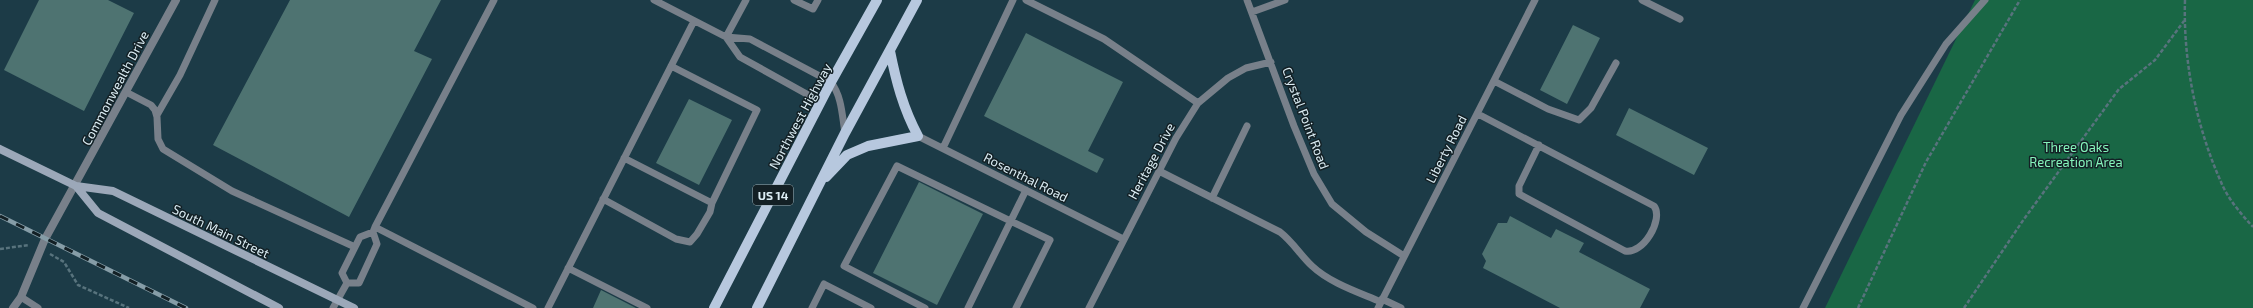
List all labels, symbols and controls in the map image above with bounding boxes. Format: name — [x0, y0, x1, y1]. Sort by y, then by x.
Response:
street label: Commonwealth Drive — [78, 28, 152, 148]
street label: Northwest Highway — [765, 60, 835, 172]
street label: Crystal Point Road — [1279, 65, 1333, 171]
street label: Liberty Road — [1422, 112, 1470, 186]
street label: Heritage Drive — [1124, 120, 1178, 202]
park label: Three Oaks Recreation Area — [2029, 139, 2123, 170]
street label: Rosenthal Road — [981, 149, 1071, 205]
road number: US 14 — [753, 185, 793, 205]
street label: South Main Street — [170, 201, 272, 261]

